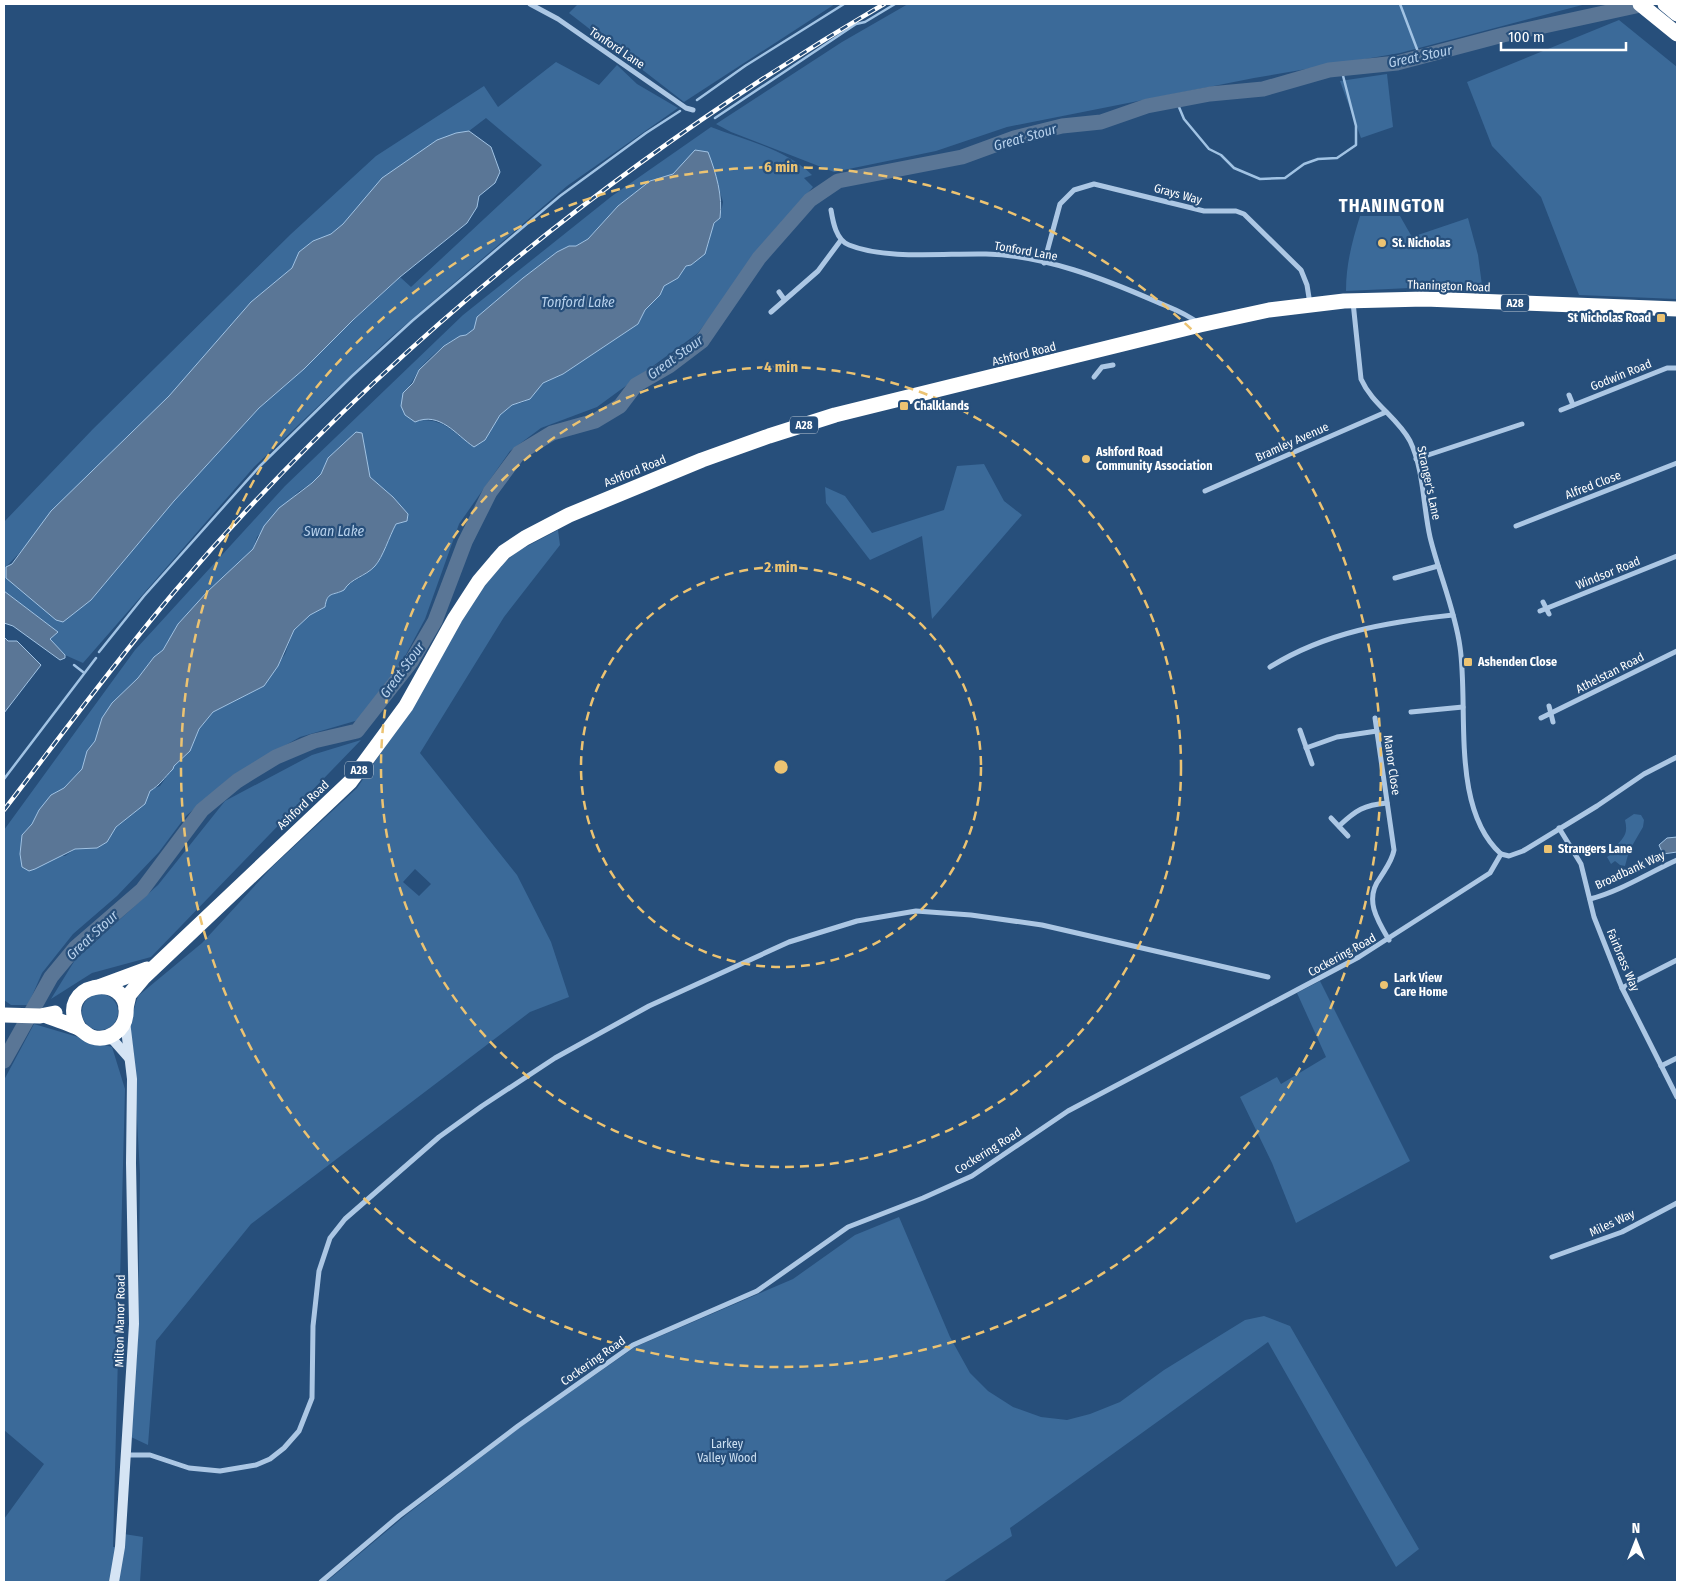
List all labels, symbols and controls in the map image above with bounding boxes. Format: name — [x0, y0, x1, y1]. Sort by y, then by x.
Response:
scale bar — [1501, 20, 1626, 52]
street label: Tonford Lane — [587, 24, 647, 72]
text: 100 m — [1508, 28, 1545, 46]
water label: Great Stour — [1387, 41, 1455, 72]
water label: Great Stour — [992, 120, 1060, 155]
text: 6 min — [764, 158, 798, 176]
street label: Grays Way — [1152, 181, 1204, 207]
district label: THANINGTON — [1339, 195, 1445, 217]
place label: St. Nicholas — [1392, 236, 1451, 250]
marker: St. Nicholas — [1376, 237, 1388, 249]
street label: Tonford Lane — [993, 239, 1059, 263]
street label: Thanington Road — [1407, 278, 1491, 294]
water label: Tonford Lake — [541, 294, 615, 311]
road number: A28 — [1501, 294, 1529, 312]
place label: St Nicholas Road — [1568, 311, 1651, 325]
marker: St Nicholas Road — [1655, 312, 1667, 324]
water label: Great Stour — [644, 331, 707, 383]
street label: Ashford Road — [990, 339, 1058, 369]
street label: Godwin Road — [1588, 356, 1654, 394]
text: 4 min — [764, 358, 798, 376]
place label: Chalklands — [914, 399, 970, 413]
marker: Chalklands — [898, 400, 910, 412]
road number: A28 — [790, 416, 818, 434]
street label: Bramley Avenue — [1253, 420, 1331, 464]
place label: Ashford Road Community Association — [1095, 445, 1212, 473]
street label: Stranger's Lane — [1414, 445, 1444, 521]
street label: Ashford Road — [602, 452, 668, 490]
marker: Ashford Road Community Association — [1080, 453, 1092, 465]
street label: Alfred Close — [1563, 468, 1623, 502]
water label: Swan Lake — [303, 523, 365, 540]
street label: Windsor Road — [1574, 554, 1642, 592]
text: 2 min — [763, 558, 798, 576]
water label: Great Stour — [377, 638, 429, 701]
street label: Athelstan Road — [1574, 650, 1646, 696]
place label: Ashenden Close — [1477, 655, 1557, 669]
marker: Ashenden Close — [1462, 656, 1474, 668]
street label: Manor Close — [1381, 734, 1403, 796]
centre of rings — [772, 758, 790, 776]
road number: A28 — [345, 762, 373, 778]
street label: Ashford Road — [274, 778, 332, 832]
place label: Strangers Lane — [1558, 842, 1632, 856]
marker: Strangers Lane — [1542, 843, 1554, 855]
street label: Broadbank Way — [1593, 847, 1668, 892]
water label: Great Stour — [63, 906, 123, 964]
street label: Fairbrass Way — [1604, 927, 1643, 994]
street label: Cockering Road — [1306, 931, 1378, 979]
place label: Lark View Care Home — [1394, 971, 1448, 999]
marker: Lark View Care Home — [1378, 979, 1390, 991]
street label: Cockering Road — [952, 1125, 1024, 1177]
street label: Miles Way — [1587, 1206, 1637, 1240]
street label: Milton Manor Road — [112, 1274, 128, 1368]
street label: Cockering Road — [558, 1334, 628, 1388]
park label: Larkey Valley Wood — [697, 1437, 757, 1465]
north arrow — [1611, 1516, 1661, 1566]
text: N — [1632, 1520, 1640, 1537]

